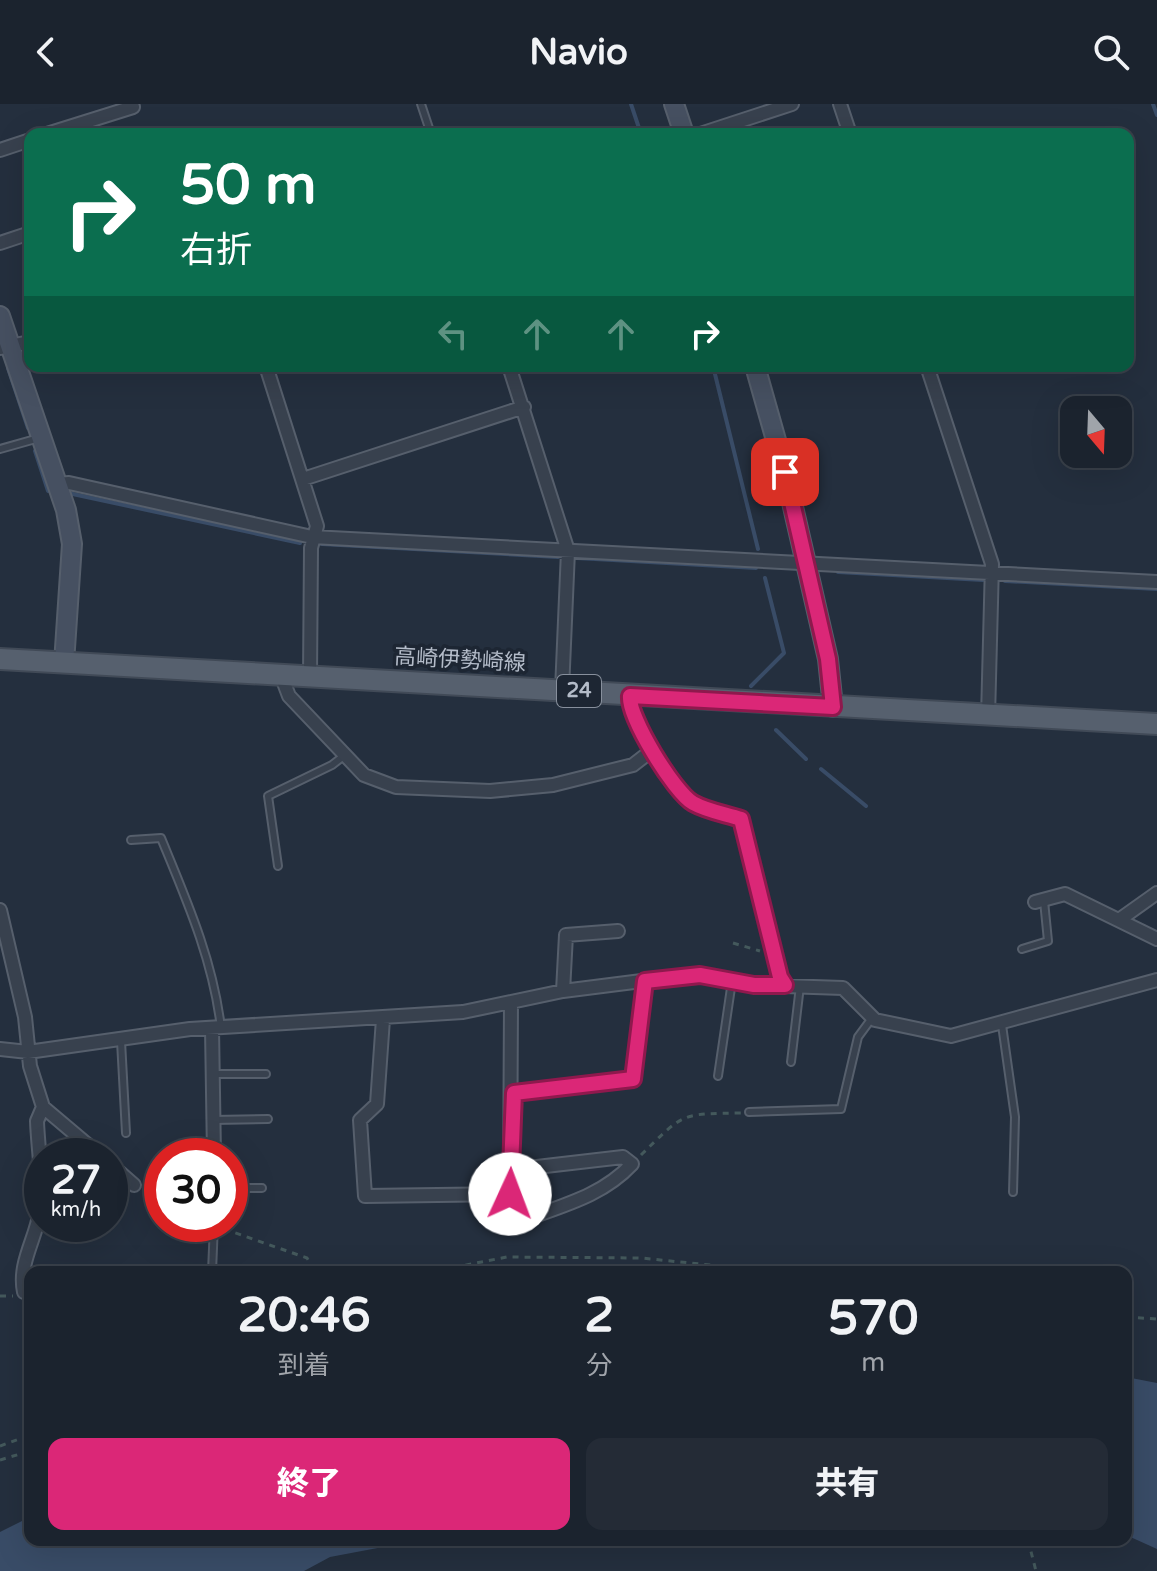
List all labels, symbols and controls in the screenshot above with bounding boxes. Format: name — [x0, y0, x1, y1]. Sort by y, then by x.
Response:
icon: back — [24, 30, 68, 74]
icon: search — [1089, 30, 1133, 74]
text: Navio — [529, 31, 628, 74]
text: 50 m — [180, 152, 316, 219]
icon: right — [48, 160, 152, 264]
text: 右折 — [180, 229, 252, 272]
icon: left — [431, 312, 475, 356]
icon: ahead — [515, 312, 559, 356]
icon: ahead — [599, 312, 643, 356]
icon: right — [683, 312, 727, 356]
north arrow — [1060, 396, 1132, 468]
map controls — [1060, 396, 1132, 468]
pin — [751, 438, 819, 506]
icon: arrive — [763, 450, 807, 494]
street label: 高崎伊勢崎線 — [393, 644, 527, 676]
road number: 24 — [557, 675, 601, 707]
speed limit sign: 30 — [144, 1138, 248, 1242]
position arrow — [468, 1152, 552, 1236]
text: 27 — [51, 1156, 101, 1204]
text: km/h — [51, 1198, 101, 1222]
text: 20:46 — [238, 1287, 371, 1345]
text: 2 — [584, 1287, 614, 1345]
text: 570 — [828, 1290, 918, 1348]
text: m — [861, 1347, 885, 1378]
text: 到着 — [278, 1350, 330, 1381]
text: 分 — [586, 1350, 612, 1381]
button: 終了 — [48, 1438, 570, 1530]
button: 共有 — [586, 1438, 1108, 1530]

